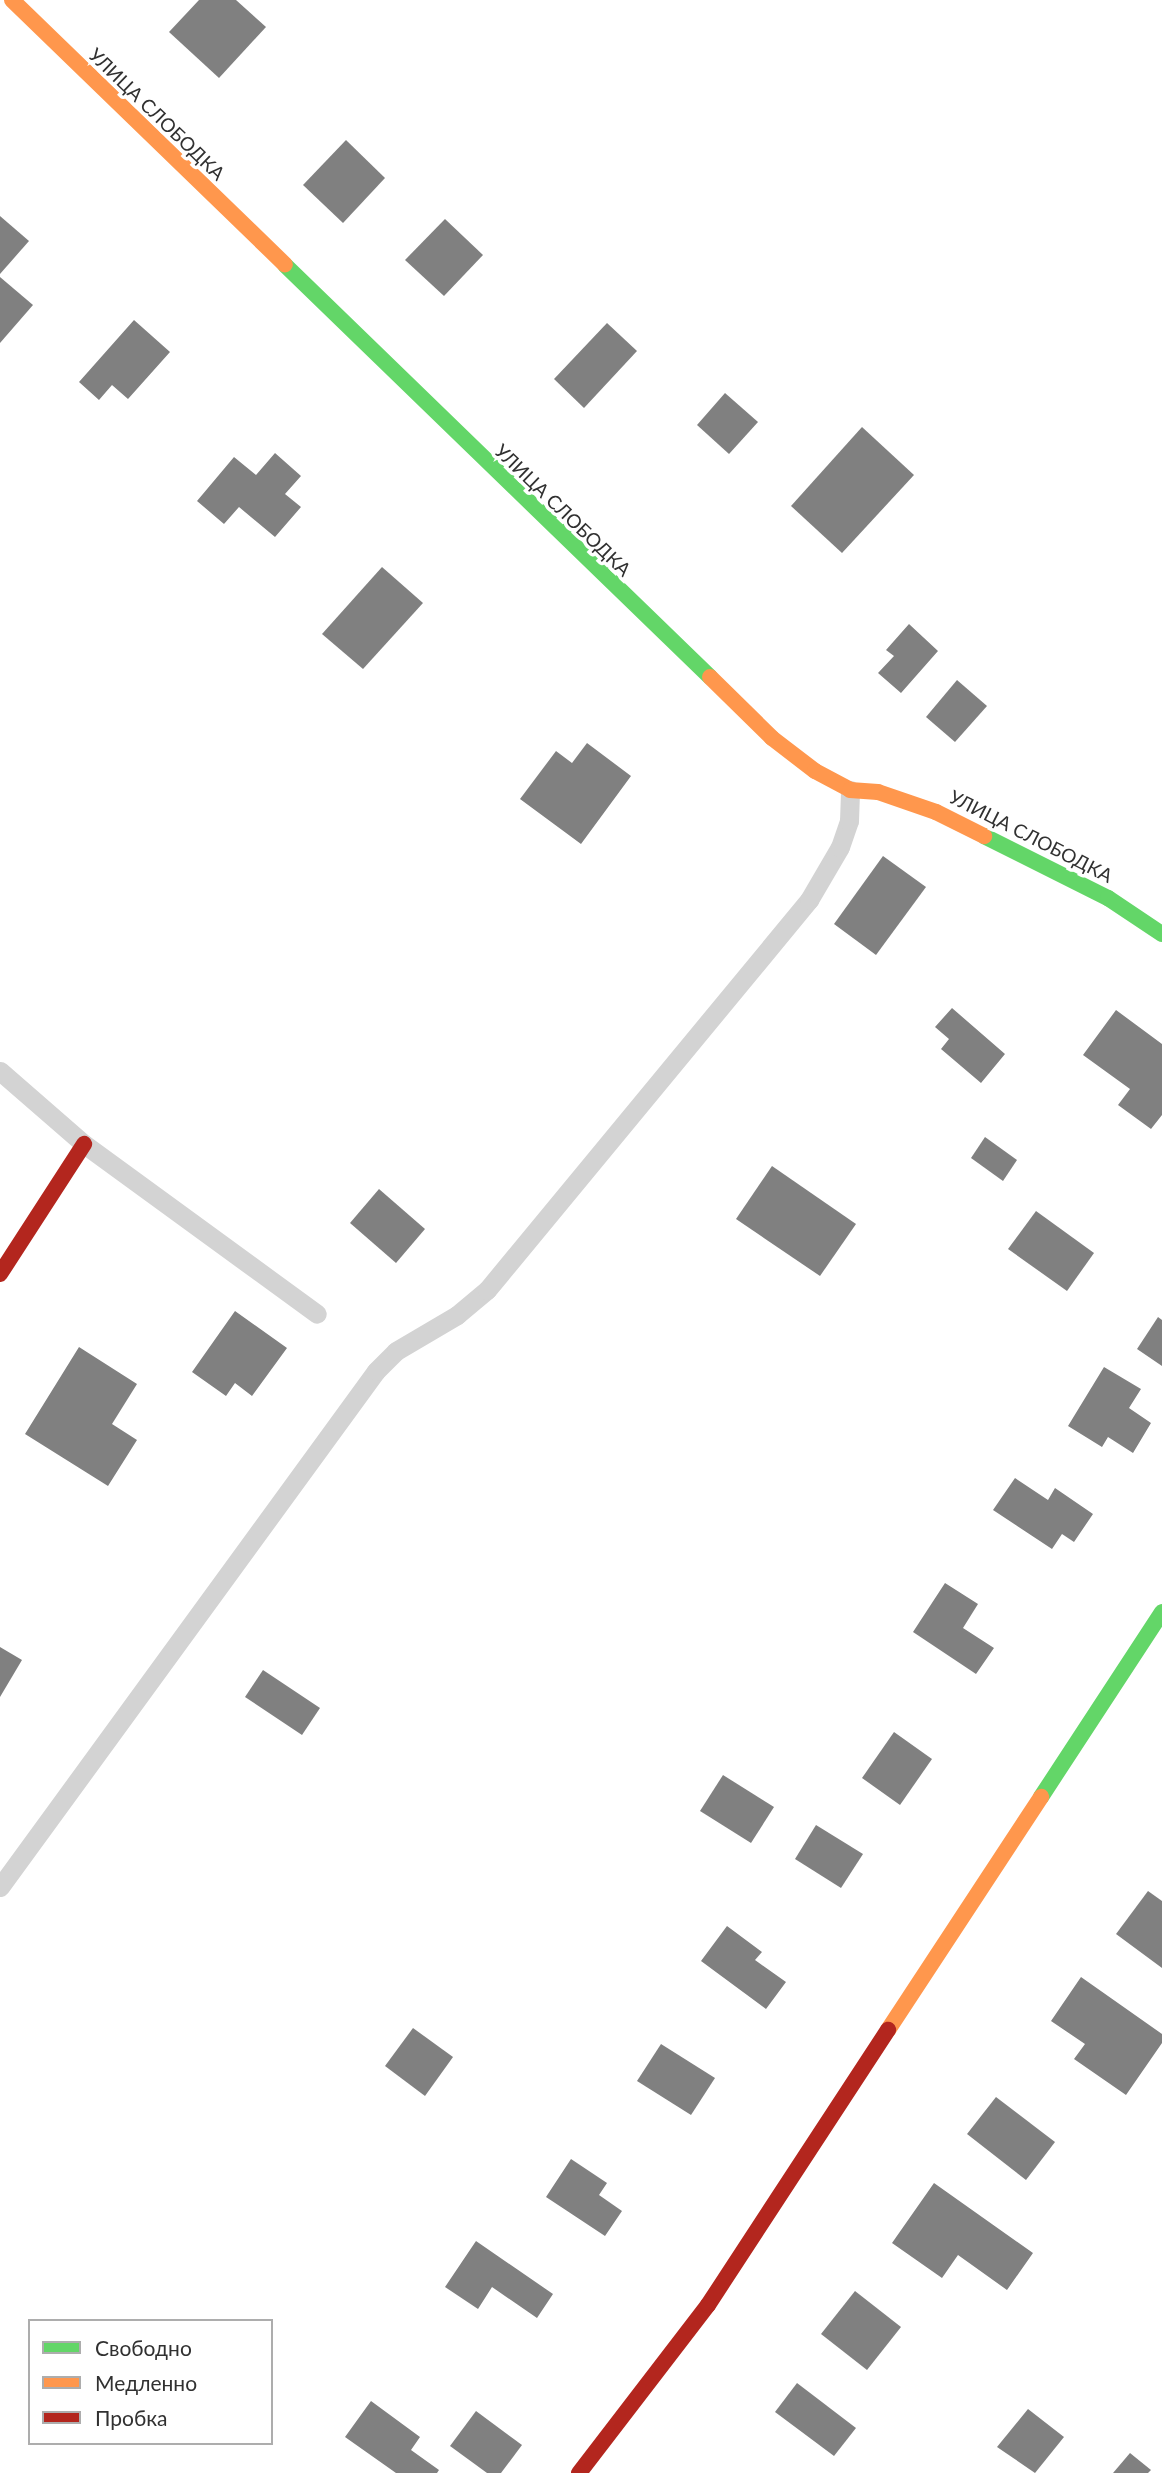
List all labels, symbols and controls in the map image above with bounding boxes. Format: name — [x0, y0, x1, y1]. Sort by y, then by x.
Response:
street label: УЛИЦА СЛОБОДКА — [84, 43, 230, 185]
street label: УЛИЦА СЛОБОДКА — [490, 439, 636, 581]
street label: УЛИЦА СЛОБОДКА — [946, 785, 1116, 887]
legend — [28, 2319, 273, 2445]
text: Свободно — [95, 2335, 192, 2360]
text: Медленно — [95, 2370, 197, 2395]
text: Пробка — [95, 2405, 168, 2430]

